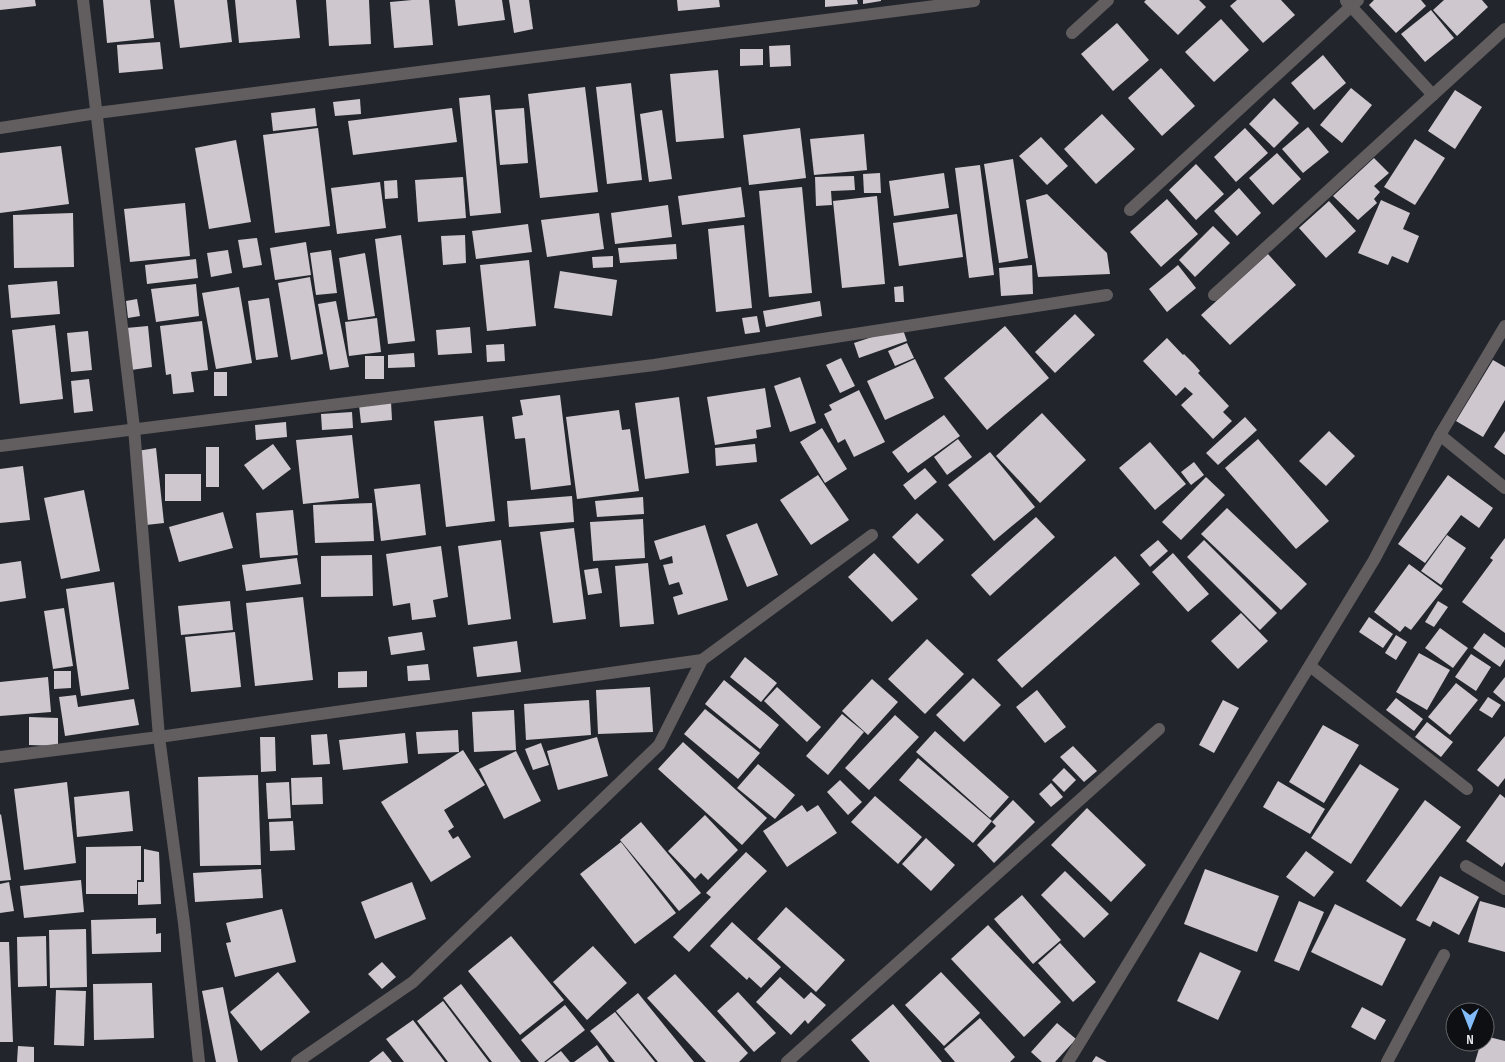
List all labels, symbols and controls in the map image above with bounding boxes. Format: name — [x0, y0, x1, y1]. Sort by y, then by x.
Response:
north arrow — [1445, 1002, 1495, 1052]
text: N — [1466, 1031, 1474, 1048]

